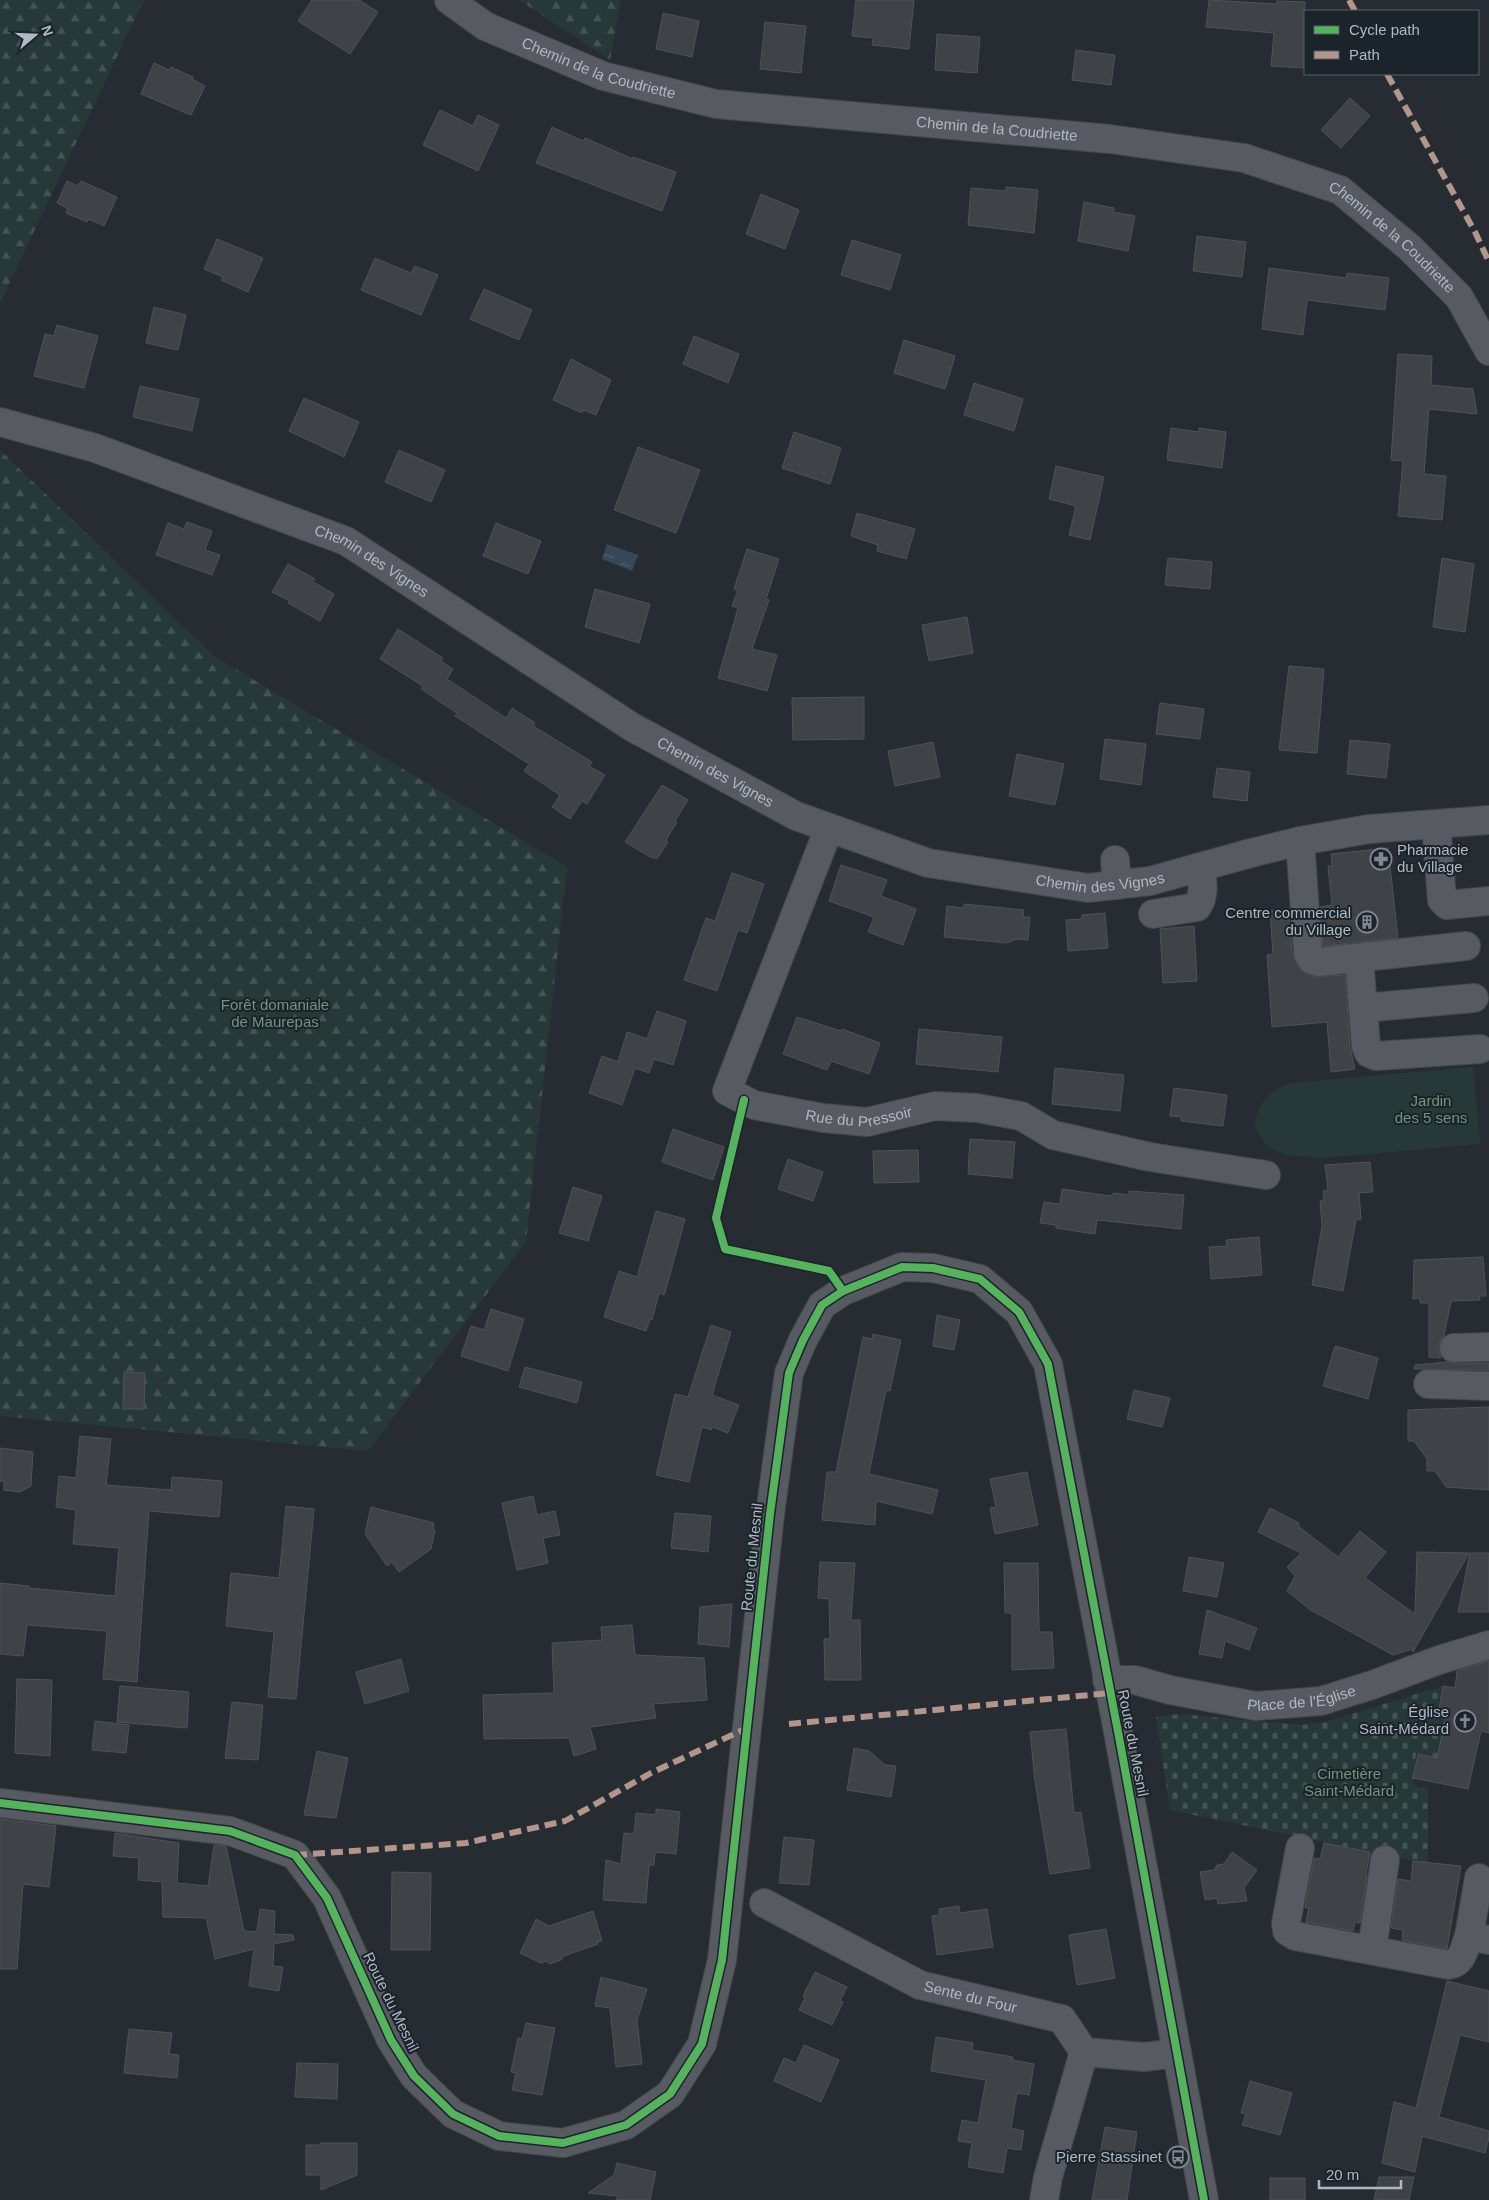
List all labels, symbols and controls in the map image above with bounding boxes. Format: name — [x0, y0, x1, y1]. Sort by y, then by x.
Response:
north arrow — [10, 10, 60, 60]
legend — [1304, 10, 1479, 75]
text: Cycle path — [1349, 21, 1420, 38]
text: N — [38, 23, 57, 38]
street label: Chemin de la Coudriette — [519, 34, 677, 102]
text: Path — [1349, 46, 1380, 63]
street label: Chemin de la Coudriette — [916, 113, 1078, 144]
street label: Chemin de la Coudriette — [1327, 178, 1459, 296]
street label: Chemin des Vignes — [312, 521, 432, 600]
street label: Chemin des Vignes — [654, 733, 777, 810]
place label: Pharmacie du Village — [1397, 841, 1469, 875]
pharmacy icon: Pharmacie du Village — [1369, 847, 1393, 871]
street label: Chemin des Vignes — [1034, 868, 1166, 896]
place label: Centre commercial du Village — [1225, 904, 1351, 938]
building icon: Centre commercial du Village — [1355, 910, 1379, 934]
park label: Forêt domaniale de Maurepas — [221, 996, 329, 1030]
park label: Jardin des 5 sens — [1395, 1092, 1467, 1126]
street label: Rue du Pressoir — [804, 1103, 914, 1130]
street label: Route du Mesnil — [737, 1502, 766, 1612]
street label: Place de l'Église — [1246, 1682, 1358, 1714]
street label: Route du Mesnil — [1115, 1688, 1152, 1798]
place label: Église Saint-Médard — [1359, 1703, 1449, 1737]
church icon: Église Saint-Médard — [1453, 1709, 1477, 1733]
park label: Cimetière Saint-Médard — [1304, 1765, 1394, 1799]
street label: Route du Mesnil — [360, 1949, 423, 2054]
street label: Sente du Four — [922, 1977, 1019, 2016]
bus stop icon: Pierre Stassinet — [1166, 2145, 1190, 2169]
place label: Pierre Stassinet — [1056, 2148, 1163, 2165]
scale bar — [1319, 2158, 1402, 2190]
text: 20 m — [1326, 2166, 1359, 2183]

